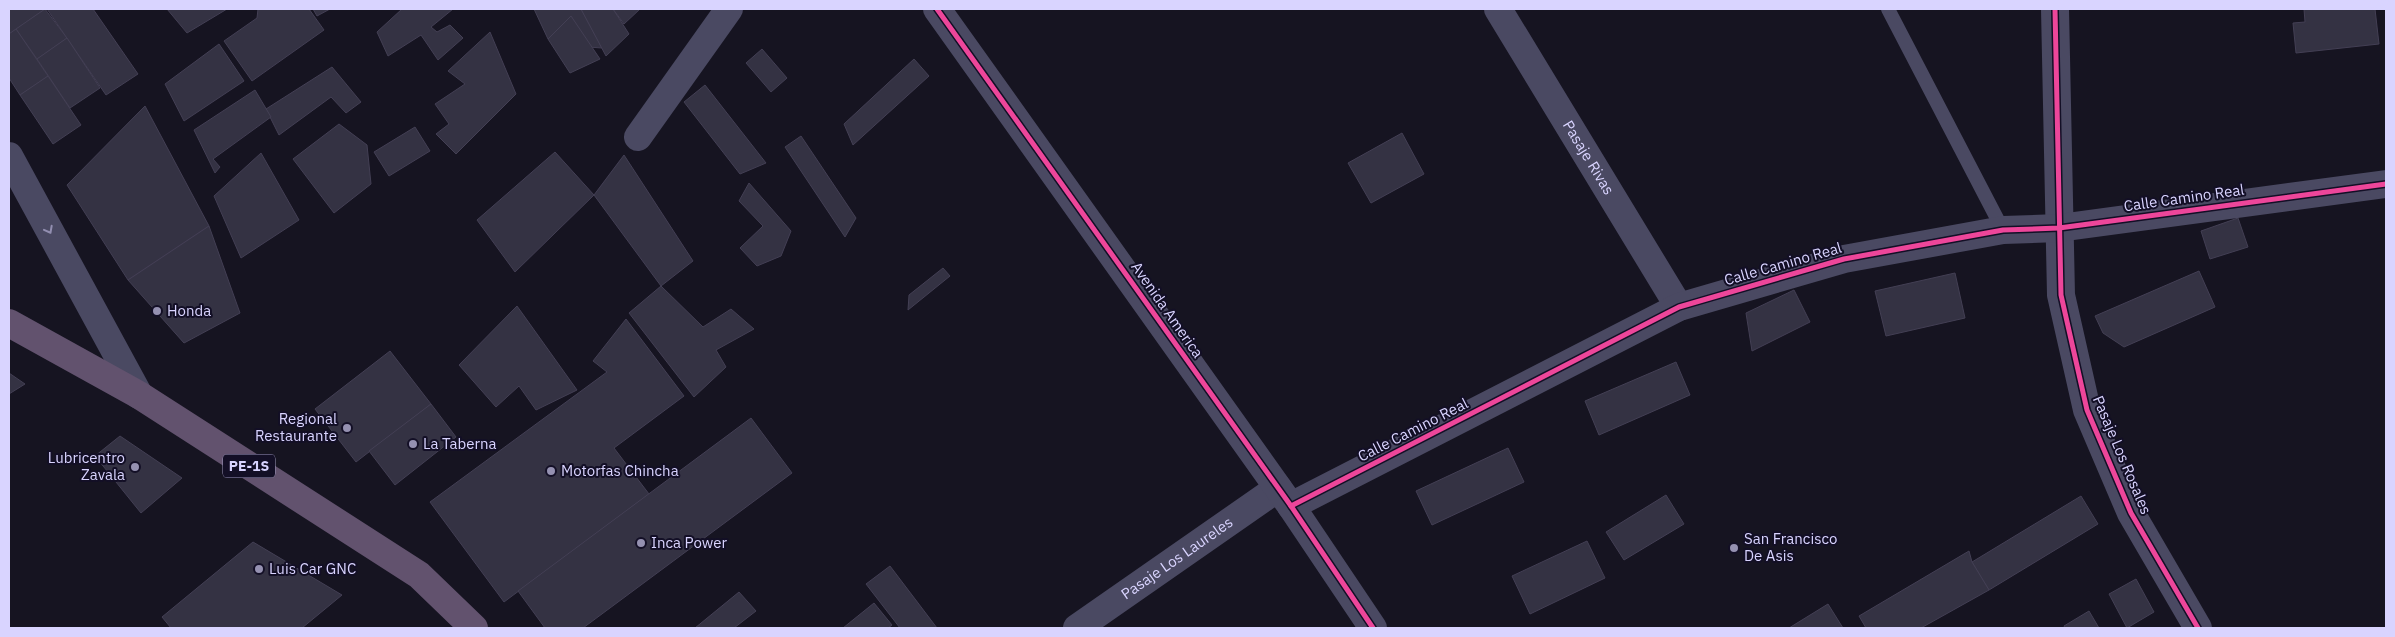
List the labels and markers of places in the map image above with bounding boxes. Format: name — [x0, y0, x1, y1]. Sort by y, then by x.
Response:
place label: Honda — [167, 301, 211, 320]
marker: Honda — [151, 305, 163, 317]
place label: Regional Restaurante — [255, 409, 337, 445]
marker: Regional Restaurante — [341, 422, 353, 434]
place label: La Taberna — [423, 434, 497, 453]
marker: La Taberna — [407, 438, 419, 450]
place label: Lubricentro Zavala — [48, 448, 125, 484]
marker: Lubricentro Zavala — [129, 461, 141, 473]
place label: Motorfas Chincha — [561, 461, 679, 480]
marker: Motorfas Chincha — [545, 465, 557, 477]
place label: San Francisco De Asis — [1744, 529, 1837, 565]
place label: Inca Power — [651, 533, 727, 552]
marker: Inca Power — [635, 537, 647, 549]
marker: San Francisco De Asis — [1728, 542, 1740, 554]
place label: Luis Car GNC — [269, 559, 356, 578]
marker: Luis Car GNC — [253, 563, 265, 575]

